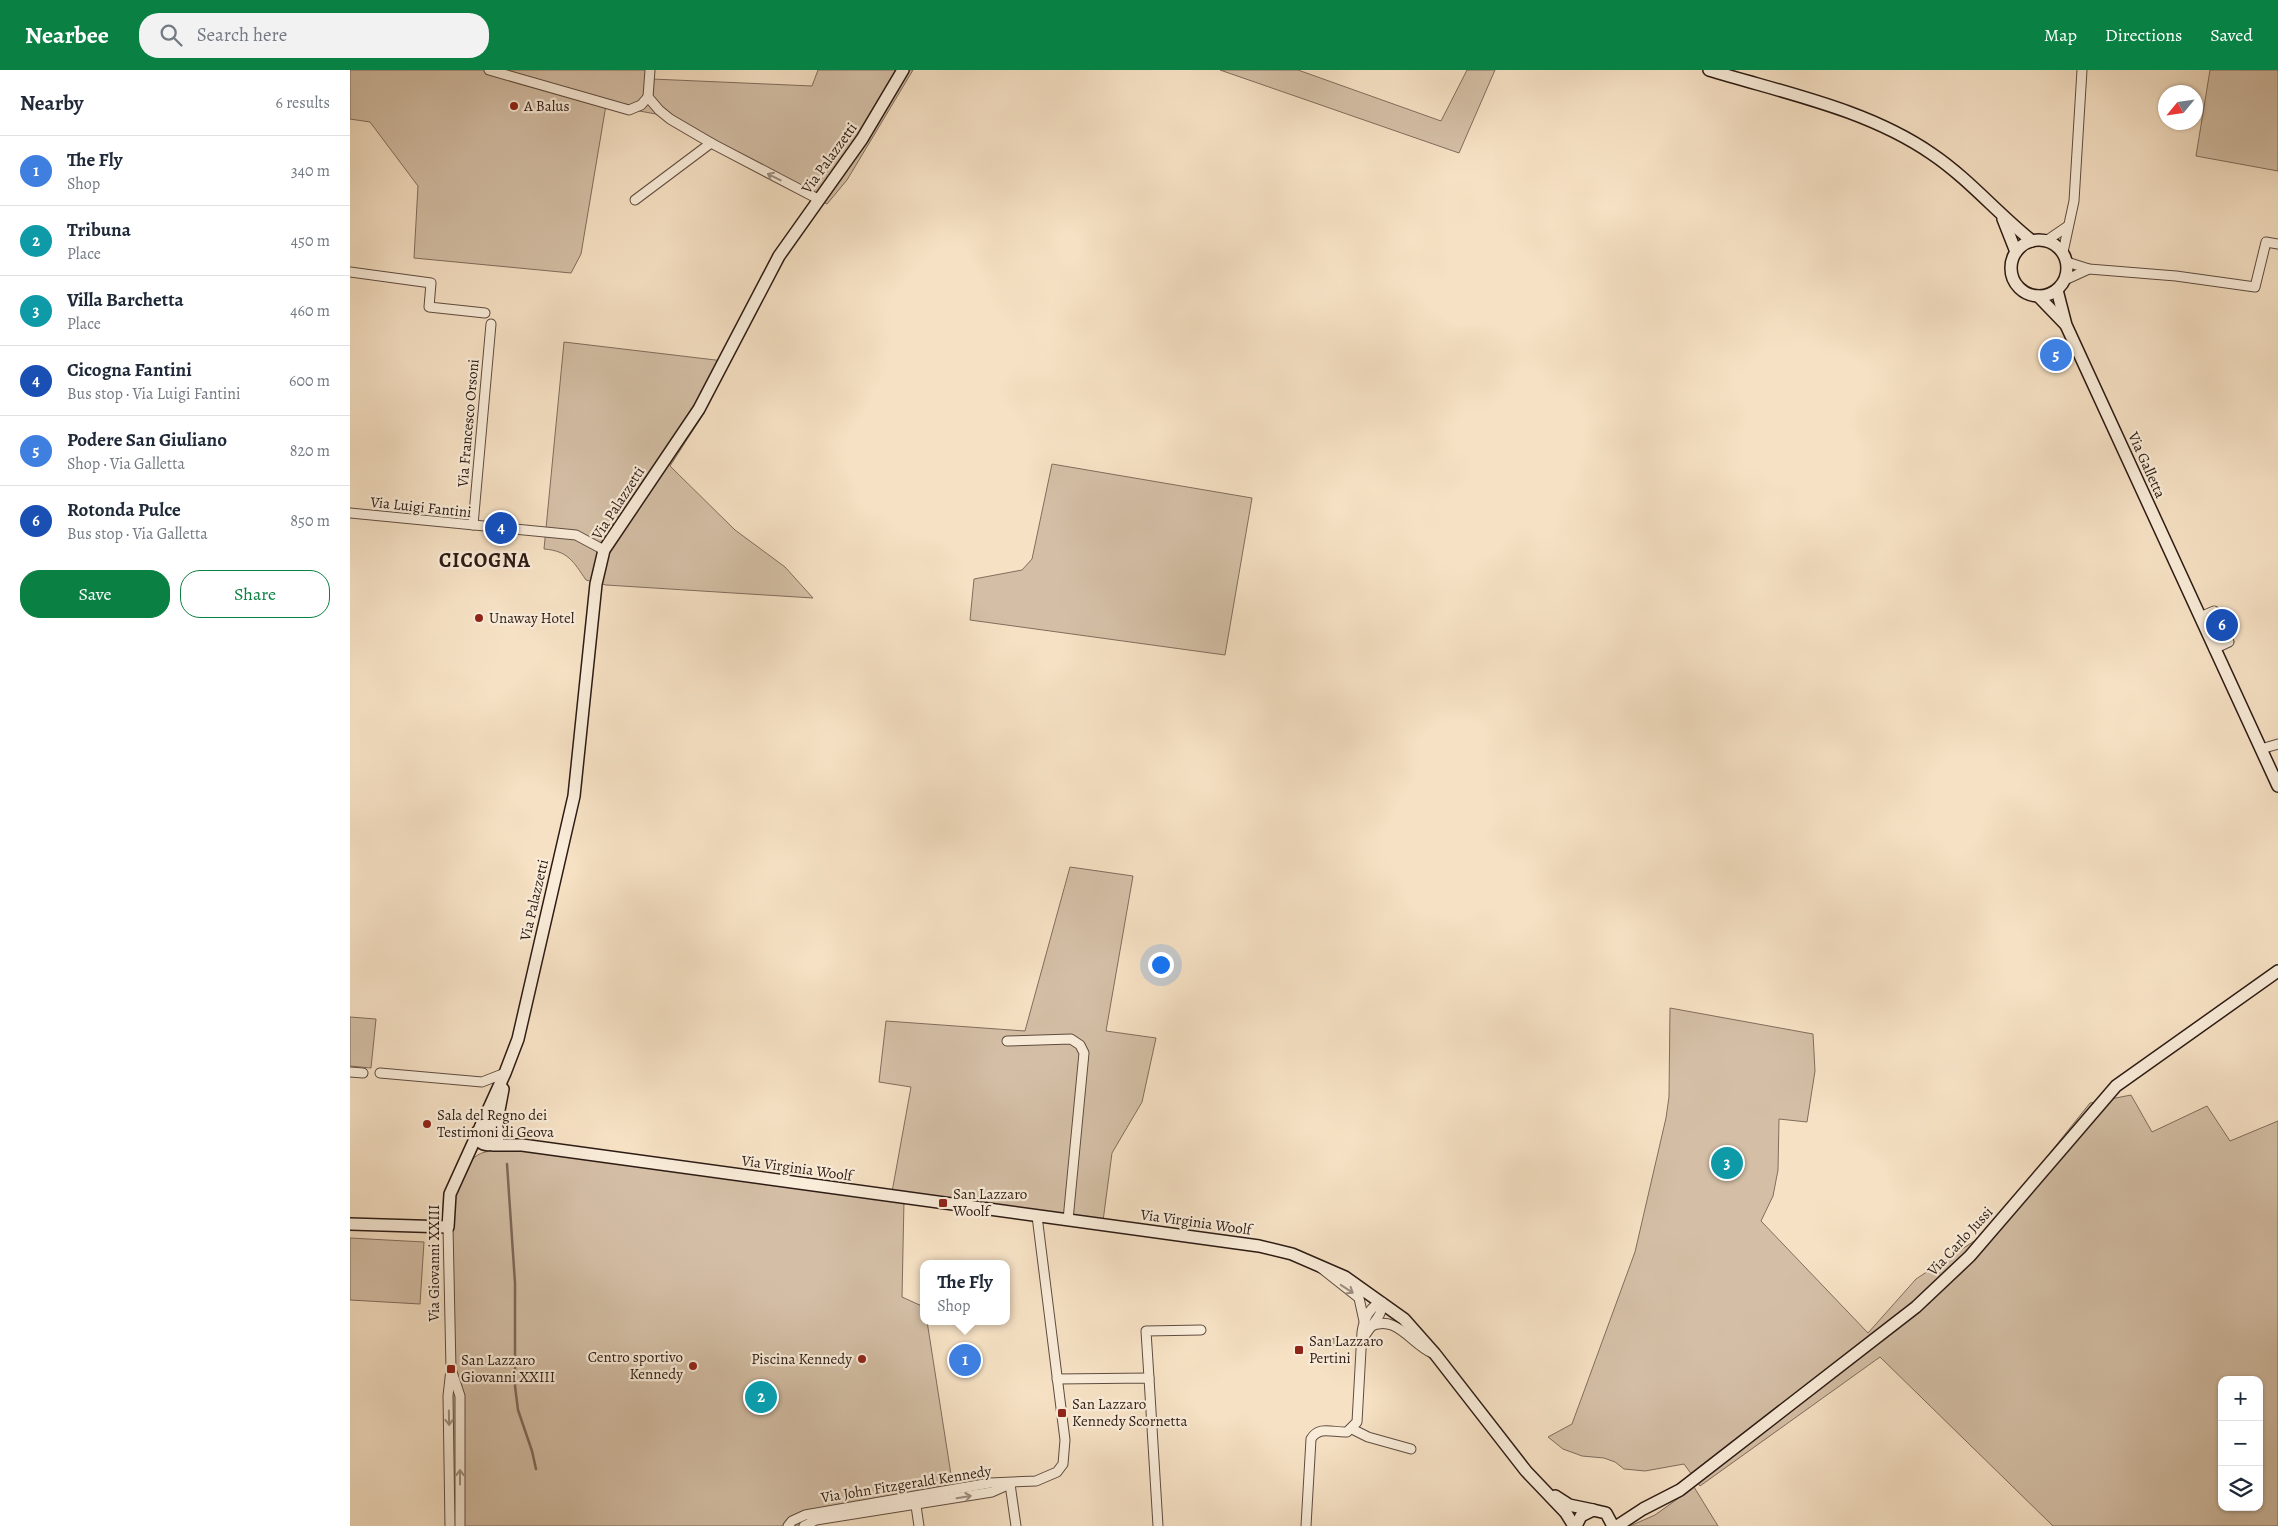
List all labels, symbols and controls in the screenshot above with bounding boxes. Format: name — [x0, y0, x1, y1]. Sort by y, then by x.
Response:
search box — [139, 13, 489, 58]
text: Nearbee — [25, 19, 109, 51]
icon: search — [157, 21, 185, 49]
text: Search here — [197, 22, 287, 48]
text: Map — [2044, 23, 2077, 47]
text: Directions — [2105, 23, 2182, 47]
text: Saved — [2210, 23, 2253, 47]
north arrow — [2158, 85, 2203, 130]
text: Nearby — [20, 89, 83, 117]
text: 6 results — [276, 92, 330, 114]
place label: A Balus — [523, 96, 569, 116]
marker: A Balus — [508, 100, 520, 112]
street label: Via Palazzetti — [796, 119, 861, 198]
text: The Fly — [67, 147, 123, 173]
text: 1 — [33, 160, 39, 182]
text: 340 m — [291, 160, 330, 182]
one-way arrow — [767, 172, 782, 181]
text: Shop — [67, 173, 100, 195]
text: Tribuna — [67, 217, 131, 243]
text: 2 — [32, 230, 40, 252]
text: 450 m — [291, 230, 330, 252]
text: Place — [67, 243, 101, 265]
text: Villa Barchetta — [67, 287, 184, 313]
text: 3 — [33, 300, 39, 322]
text: 460 m — [290, 300, 330, 322]
text: Place — [67, 313, 101, 335]
pin: 5 — [2040, 336, 2072, 374]
text: Cicogna Fantini — [67, 357, 192, 383]
street label: Via Francesco Orsoni — [452, 358, 484, 489]
text: 4 — [32, 370, 40, 392]
text: 600 m — [289, 370, 330, 392]
text: Bus stop · Via Luigi Fantini — [67, 383, 240, 405]
text: Podere San Giuliano — [67, 427, 227, 453]
street label: Via Galletta — [2123, 428, 2170, 501]
text: 5 — [33, 440, 39, 462]
text: 820 m — [290, 440, 330, 462]
text: Shop · Via Galletta — [67, 453, 185, 475]
street label: Via Palazzetti — [586, 463, 649, 544]
street label: Via Luigi Fantini — [369, 492, 472, 522]
text: Rotonda Pulce — [67, 497, 181, 523]
pin: 4 — [485, 509, 517, 547]
text: 6 — [32, 510, 40, 532]
text: 850 m — [290, 510, 330, 532]
text: Bus stop · Via Galletta — [67, 523, 208, 545]
district label: CICOGNA — [439, 547, 531, 574]
button: Save — [20, 570, 170, 618]
button: Share — [180, 570, 330, 618]
pin: 6 — [2206, 606, 2238, 644]
place label: Unaway Hotel — [489, 608, 575, 628]
marker: Unaway Hotel — [473, 612, 485, 624]
street label: Via Palazzetti — [515, 857, 553, 944]
your location — [1148, 952, 1174, 978]
place label: Sala del Regno dei Testimoni di Geova — [437, 1105, 554, 1142]
marker: Sala del Regno dei Testimoni di Geova — [421, 1118, 433, 1130]
pin: 3 — [1711, 1144, 1743, 1182]
street label: Via Virginia Woolf — [739, 1150, 856, 1186]
place label: San Lazzaro Woolf — [952, 1184, 1027, 1221]
marker: San Lazzaro Woolf — [937, 1197, 949, 1209]
street label: Via Carlo Jussi — [1922, 1202, 1997, 1281]
street label: Via Virginia Woolf — [1138, 1204, 1255, 1240]
street label: Via Giovanni XXIII — [424, 1205, 444, 1322]
popup — [920, 1260, 1010, 1325]
text: The Fly — [937, 1269, 993, 1295]
one-way arrow — [1340, 1284, 1354, 1294]
text: Shop — [937, 1295, 970, 1317]
place label: San Lazzaro Pertini — [1309, 1331, 1383, 1368]
pin: 1 — [949, 1341, 981, 1379]
marker: San Lazzaro Pertini — [1293, 1344, 1305, 1356]
place label: Centro sportivo Kennedy — [588, 1347, 683, 1384]
place label: Piscina Kennedy — [751, 1349, 852, 1369]
place label: San Lazzaro Giovanni XXIII — [461, 1350, 555, 1387]
marker: Piscina Kennedy — [856, 1353, 868, 1365]
marker: Centro sportivo Kennedy — [687, 1360, 699, 1372]
marker: San Lazzaro Giovanni XXIII — [445, 1363, 457, 1375]
map controls — [2218, 1376, 2263, 1511]
button: + — [2218, 1376, 2263, 1421]
pin: 2 — [745, 1378, 777, 1416]
place label: San Lazzaro Kennedy Scornetta — [1072, 1394, 1187, 1431]
marker: San Lazzaro Kennedy Scornetta — [1056, 1407, 1068, 1419]
one-way arrow — [444, 1409, 453, 1425]
button: − — [2218, 1421, 2263, 1466]
street label: Via John Fitzgerald Kennedy — [818, 1461, 993, 1508]
button: layers — [2218, 1466, 2263, 1511]
one-way arrow — [455, 1470, 465, 1486]
one-way arrow — [955, 1491, 971, 1501]

